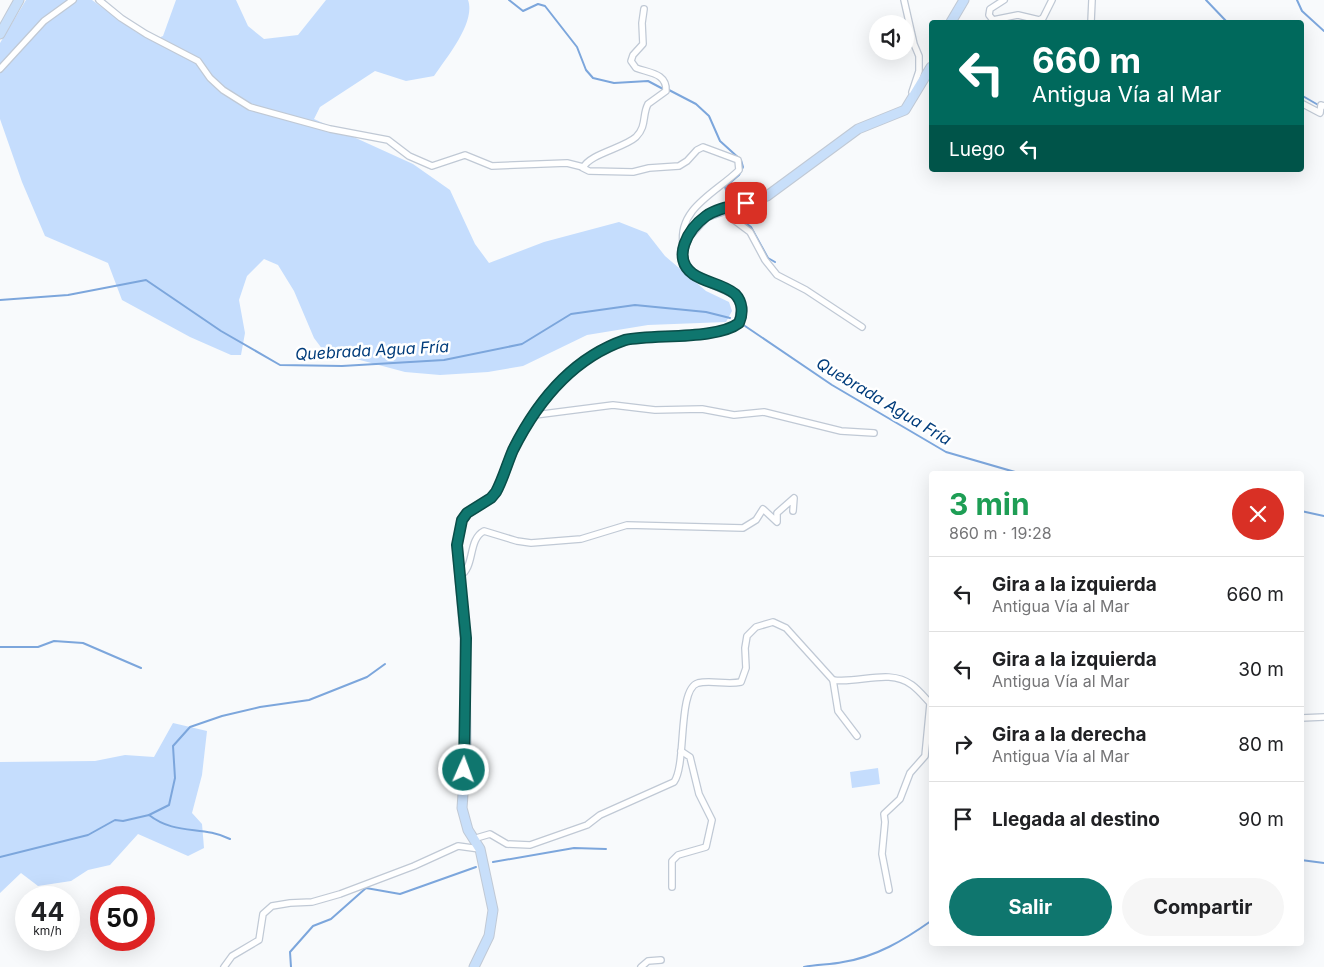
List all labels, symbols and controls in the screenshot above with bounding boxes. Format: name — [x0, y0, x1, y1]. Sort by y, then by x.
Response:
map controls — [869, 15, 914, 60]
button: sound — [869, 15, 914, 60]
text: 660 m — [1032, 39, 1141, 81]
icon: left — [949, 40, 1014, 105]
text: Antigua Vía al Mar — [1032, 81, 1221, 107]
icon: left — [1015, 135, 1043, 163]
text: Luego — [949, 138, 1005, 161]
pin — [725, 182, 767, 224]
icon: arrive — [732, 189, 760, 217]
water label: Quebrada Agua Fría — [295, 336, 450, 364]
water label: Quebrada Agua Fría — [813, 353, 955, 449]
text: 3 min — [949, 486, 1030, 522]
button: close — [1232, 488, 1284, 540]
text: 860 m · 19:28 — [949, 523, 1052, 543]
text: Gira a la izquierda — [992, 573, 1157, 596]
icon: left — [949, 580, 977, 608]
text: 660 m — [1226, 583, 1284, 606]
text: Antigua Vía al Mar — [992, 596, 1130, 616]
text: Gira a la izquierda — [992, 648, 1157, 671]
icon: left — [949, 655, 977, 683]
text: 30 m — [1238, 658, 1284, 681]
text: Antigua Vía al Mar — [992, 671, 1130, 691]
text: Gira a la derecha — [992, 723, 1147, 746]
icon: right — [949, 730, 977, 758]
text: 80 m — [1238, 733, 1284, 756]
position arrow — [437, 743, 489, 795]
text: Antigua Vía al Mar — [992, 746, 1130, 766]
icon: arrive — [949, 805, 977, 833]
text: Llegada al destino — [992, 808, 1160, 831]
text: 90 m — [1238, 808, 1284, 831]
button: Salir — [949, 878, 1112, 936]
button: Compartir — [1122, 878, 1284, 936]
speed limit sign: 50 — [90, 886, 155, 951]
text: 44 — [31, 897, 64, 927]
text: km/h — [33, 923, 62, 938]

